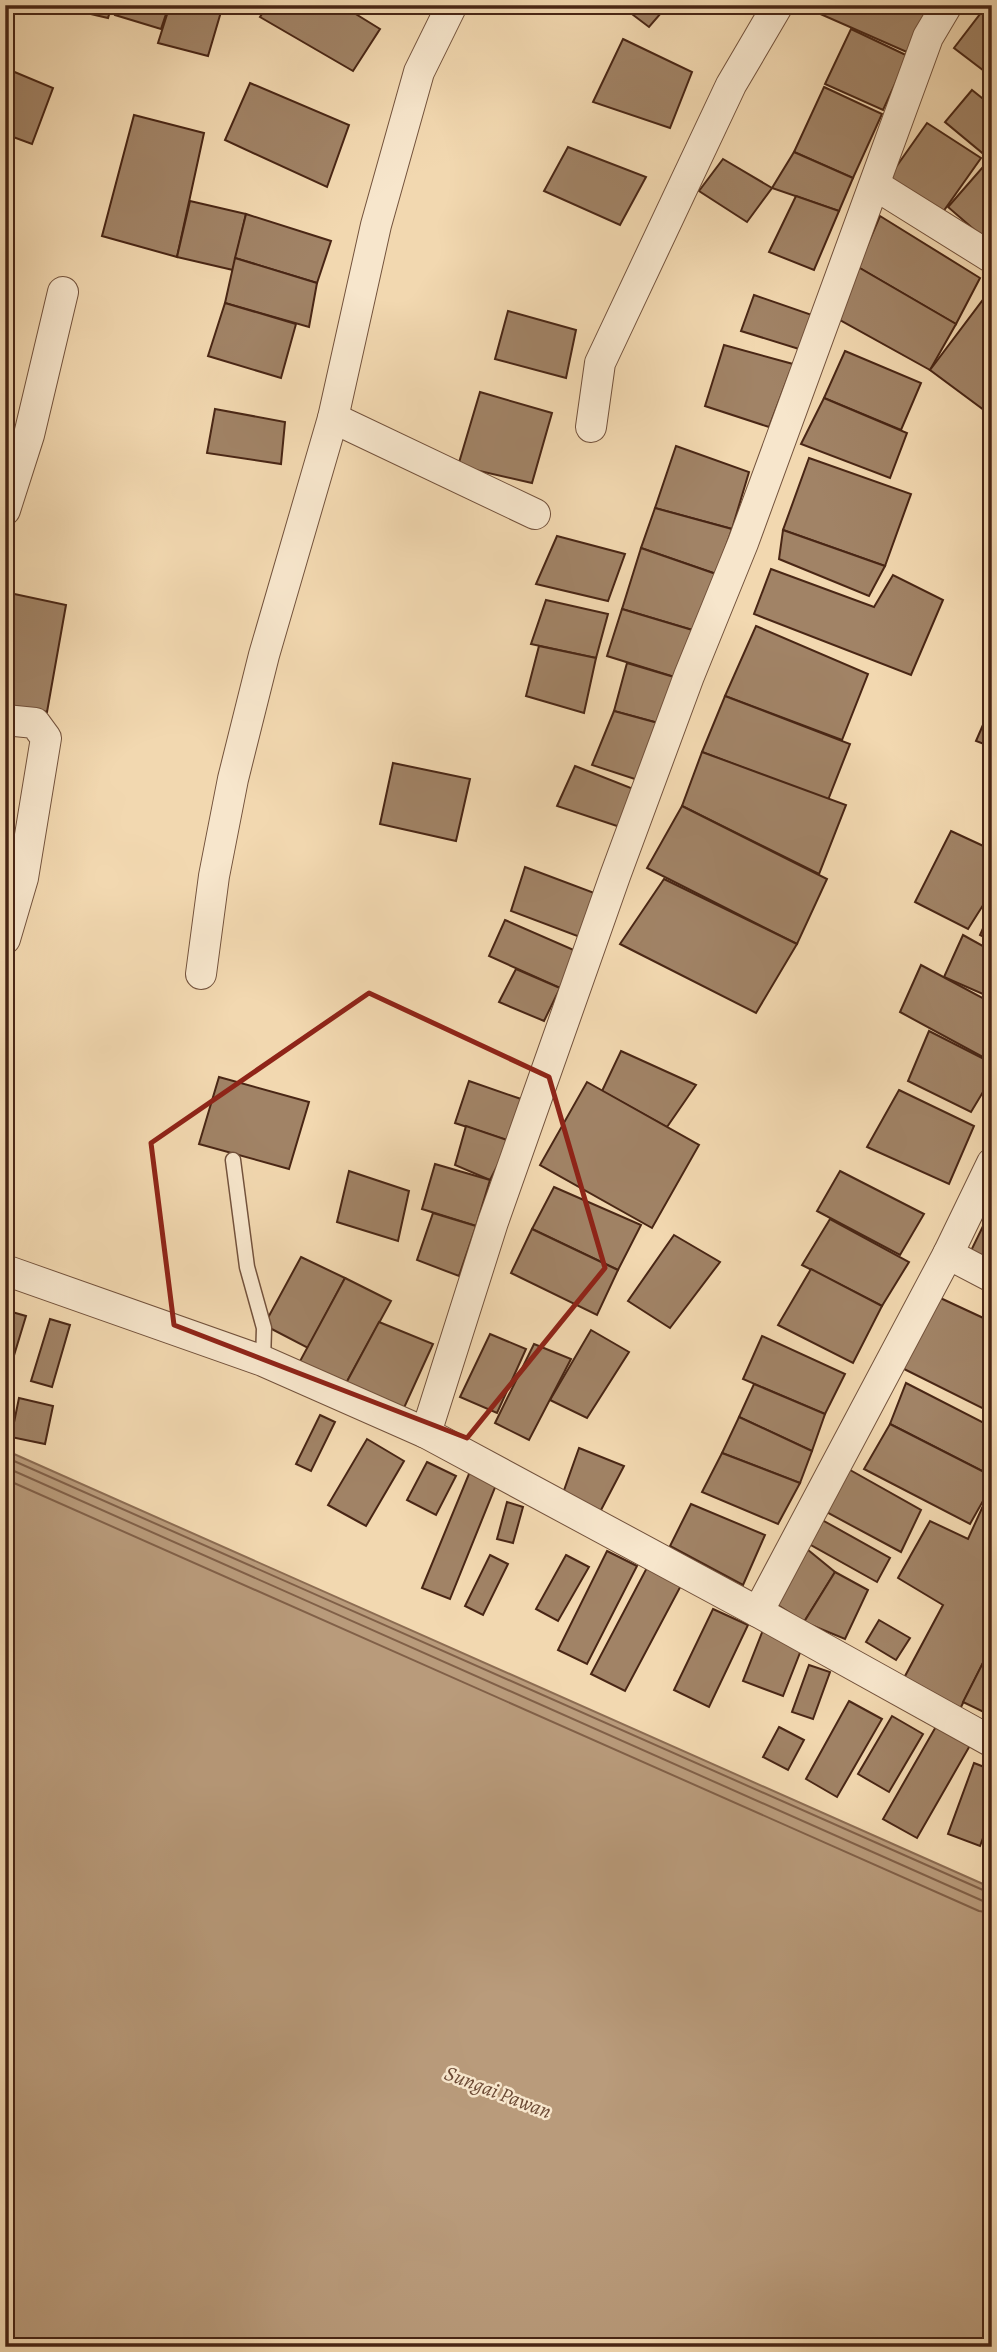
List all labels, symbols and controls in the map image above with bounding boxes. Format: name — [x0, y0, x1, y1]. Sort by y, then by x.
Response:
water label: Sungai Pawan — [440, 2059, 556, 2125]

